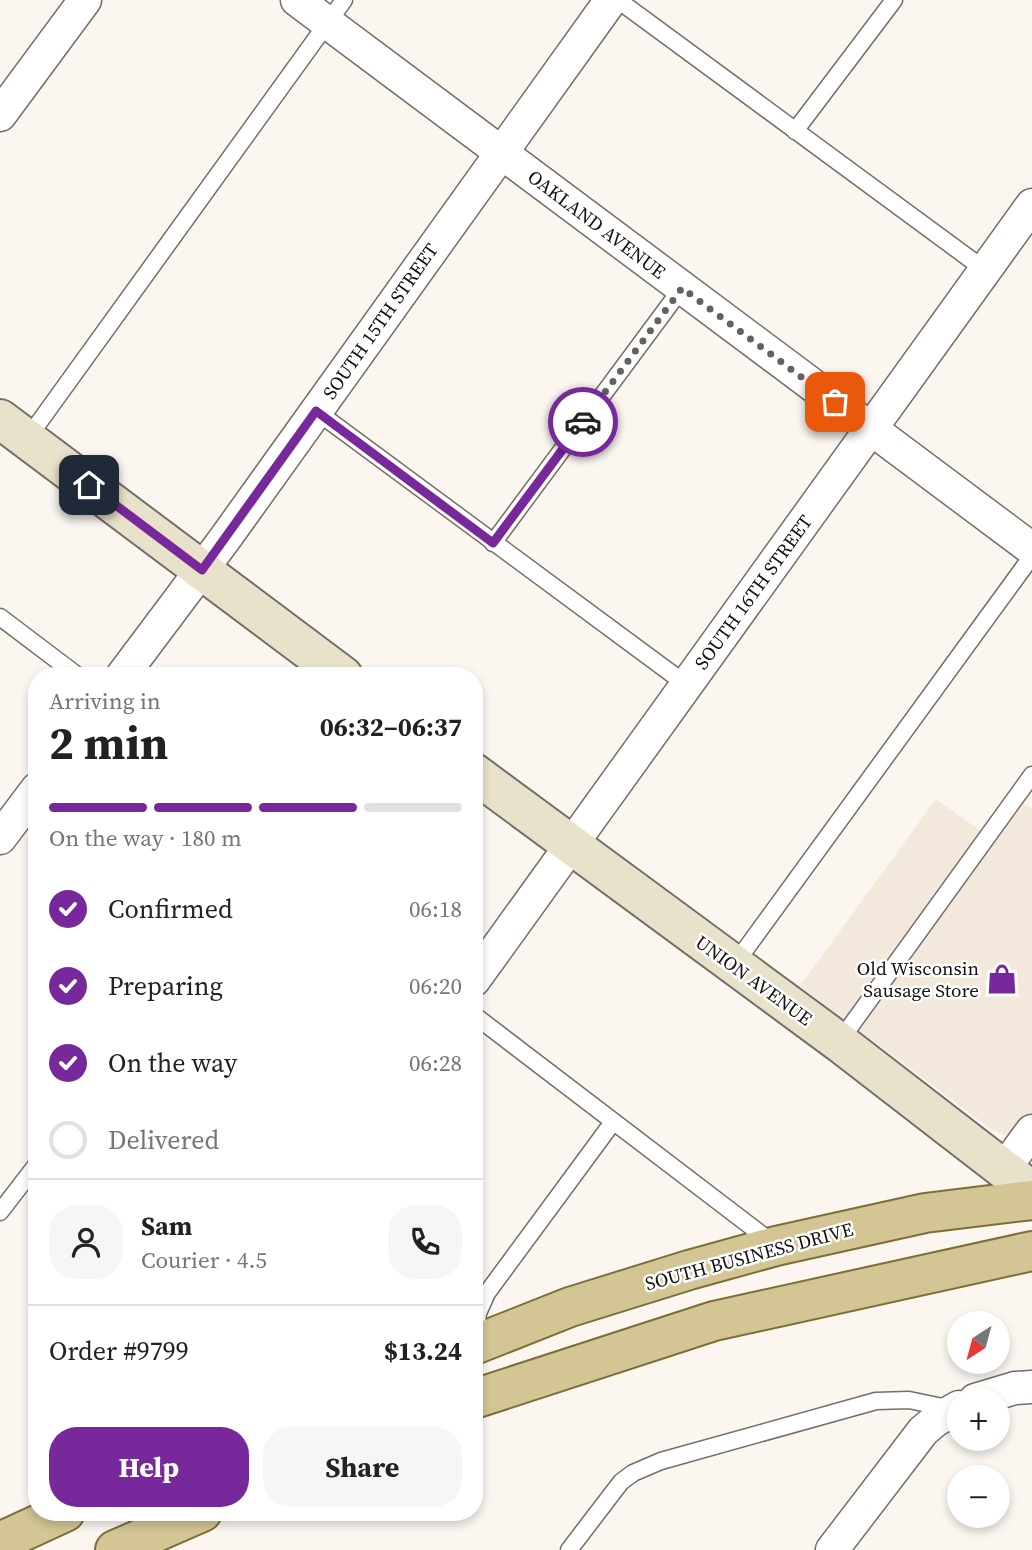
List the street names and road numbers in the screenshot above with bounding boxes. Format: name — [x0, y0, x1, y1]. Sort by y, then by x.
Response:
street label: OAKLAND AVENUE — [523, 164, 671, 284]
street label: SOUTH 15TH STREET — [316, 237, 444, 404]
street label: SOUTH 16TH STREET — [688, 509, 818, 674]
street label: UNION AVENUE — [690, 929, 818, 1031]
street label: SOUTH BUSINESS DRIVE — [642, 1216, 856, 1296]

